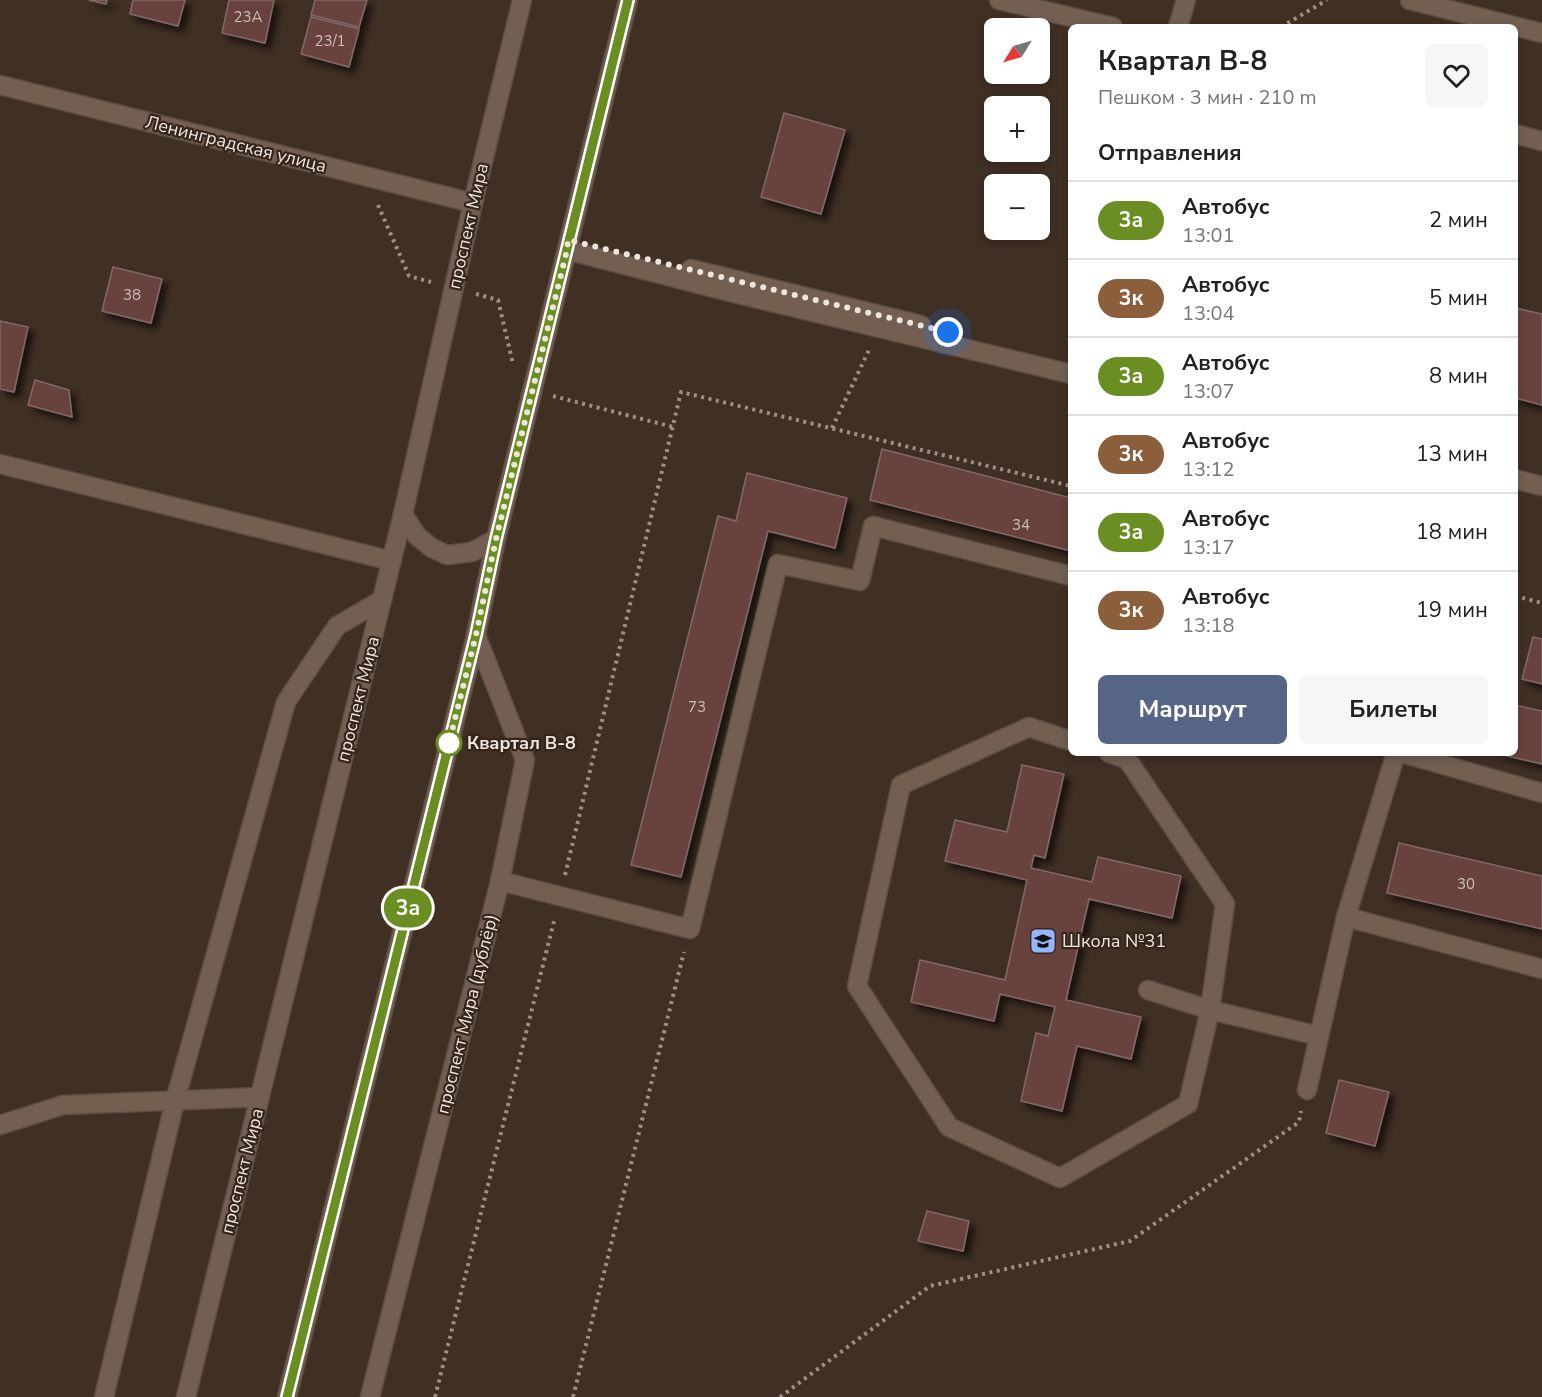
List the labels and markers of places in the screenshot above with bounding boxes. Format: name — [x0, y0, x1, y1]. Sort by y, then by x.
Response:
marker: Квартал В-8 — [436, 730, 462, 756]
place label: Квартал В-8 — [467, 731, 576, 755]
school or university icon: Школа №31 — [1028, 926, 1058, 956]
place label: Школа №31 — [1062, 929, 1166, 953]

